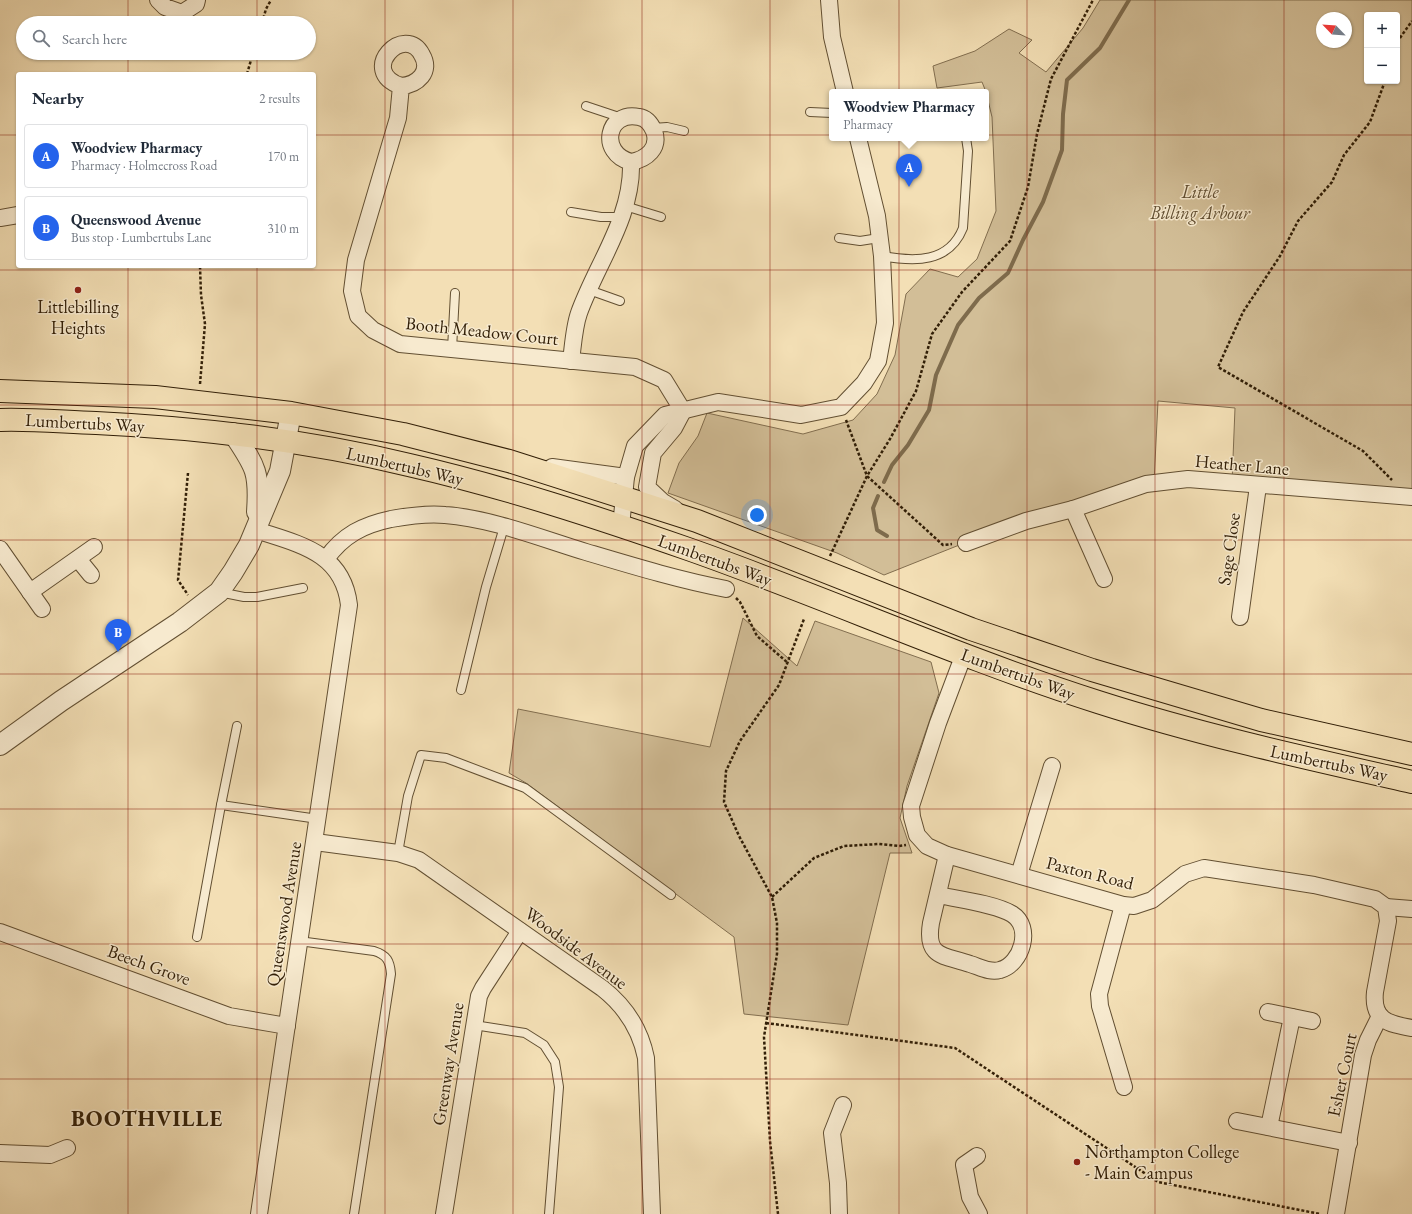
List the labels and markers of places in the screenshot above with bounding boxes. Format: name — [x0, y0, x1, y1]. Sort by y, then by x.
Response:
pin: A — [896, 154, 922, 187]
marker: Littlebilling Heights — [73, 285, 83, 295]
place label: Littlebilling Heights — [37, 295, 119, 339]
pin: B — [105, 619, 131, 652]
place label: Northampton College - Main Campus — [1085, 1140, 1239, 1184]
marker: Northampton College - Main Campus — [1072, 1157, 1082, 1167]

